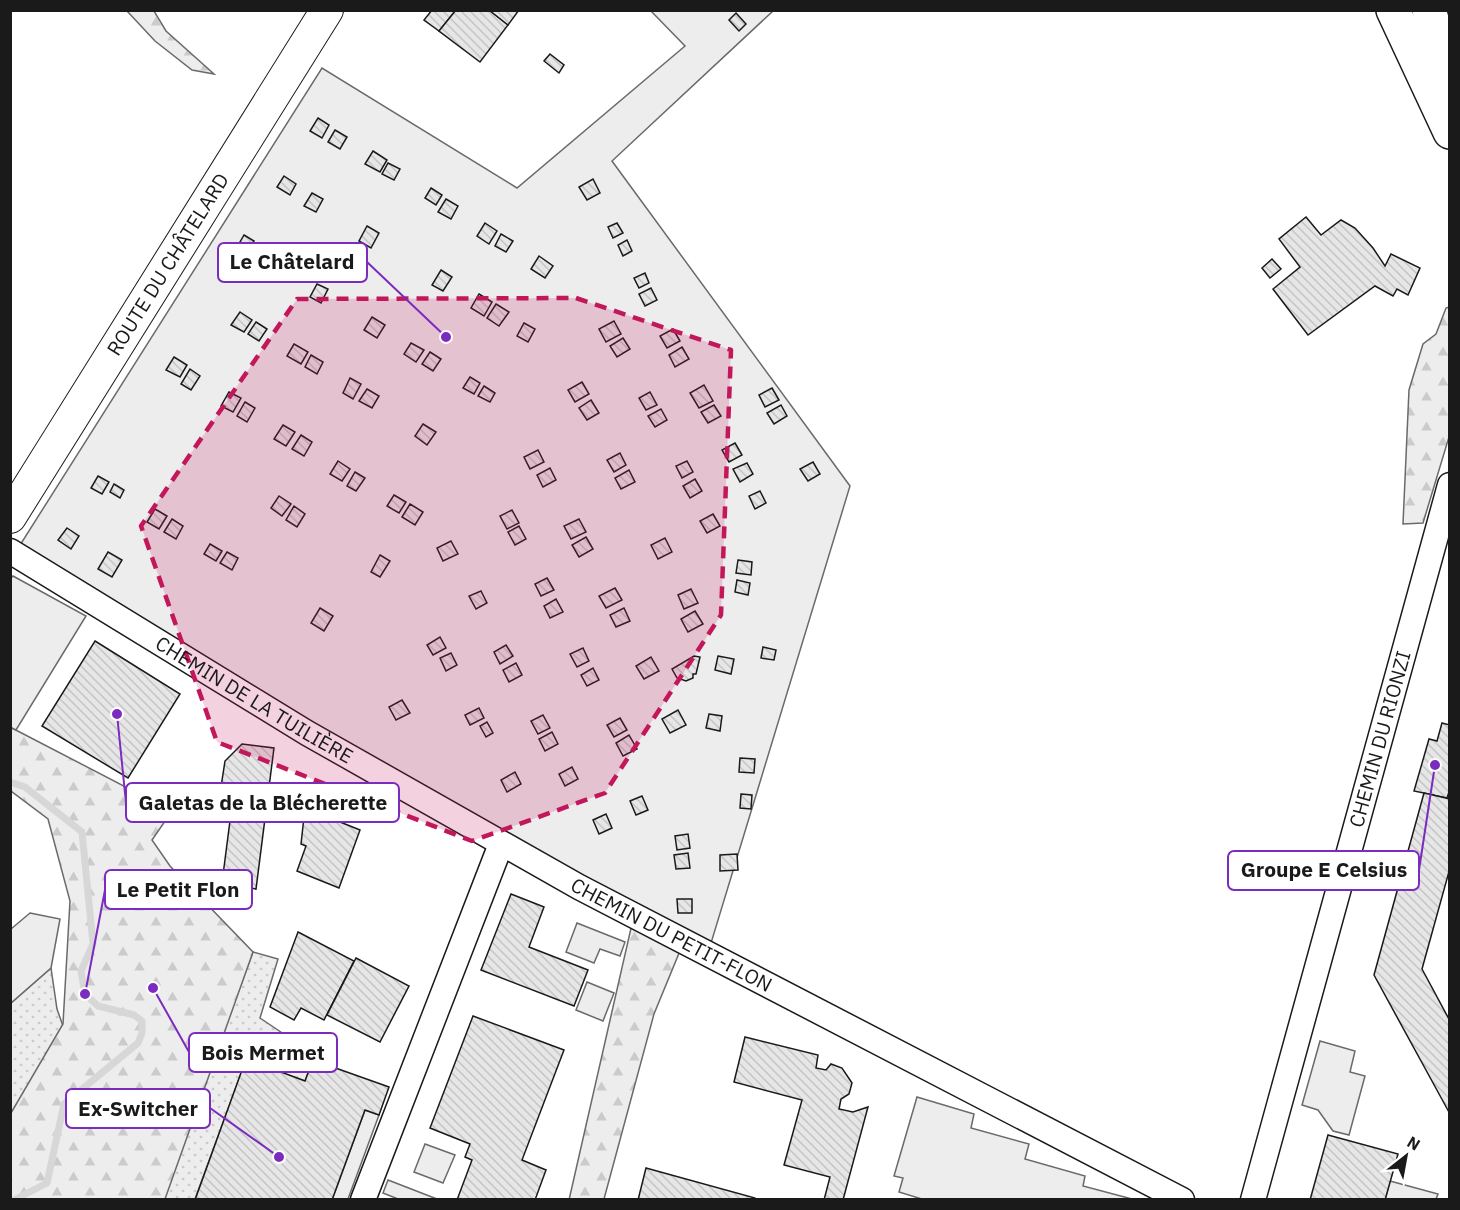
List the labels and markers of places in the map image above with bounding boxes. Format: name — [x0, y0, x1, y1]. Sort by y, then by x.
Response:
callout: Le Châtelard — [218, 243, 367, 282]
callout: Galetas de la Blécherette — [126, 783, 399, 822]
callout: Groupe E Celsius — [1228, 851, 1419, 890]
callout: Le Petit Flon — [105, 870, 252, 909]
callout: Bois Mermet — [189, 1033, 337, 1072]
callout: Ex-Switcher — [66, 1089, 210, 1128]

